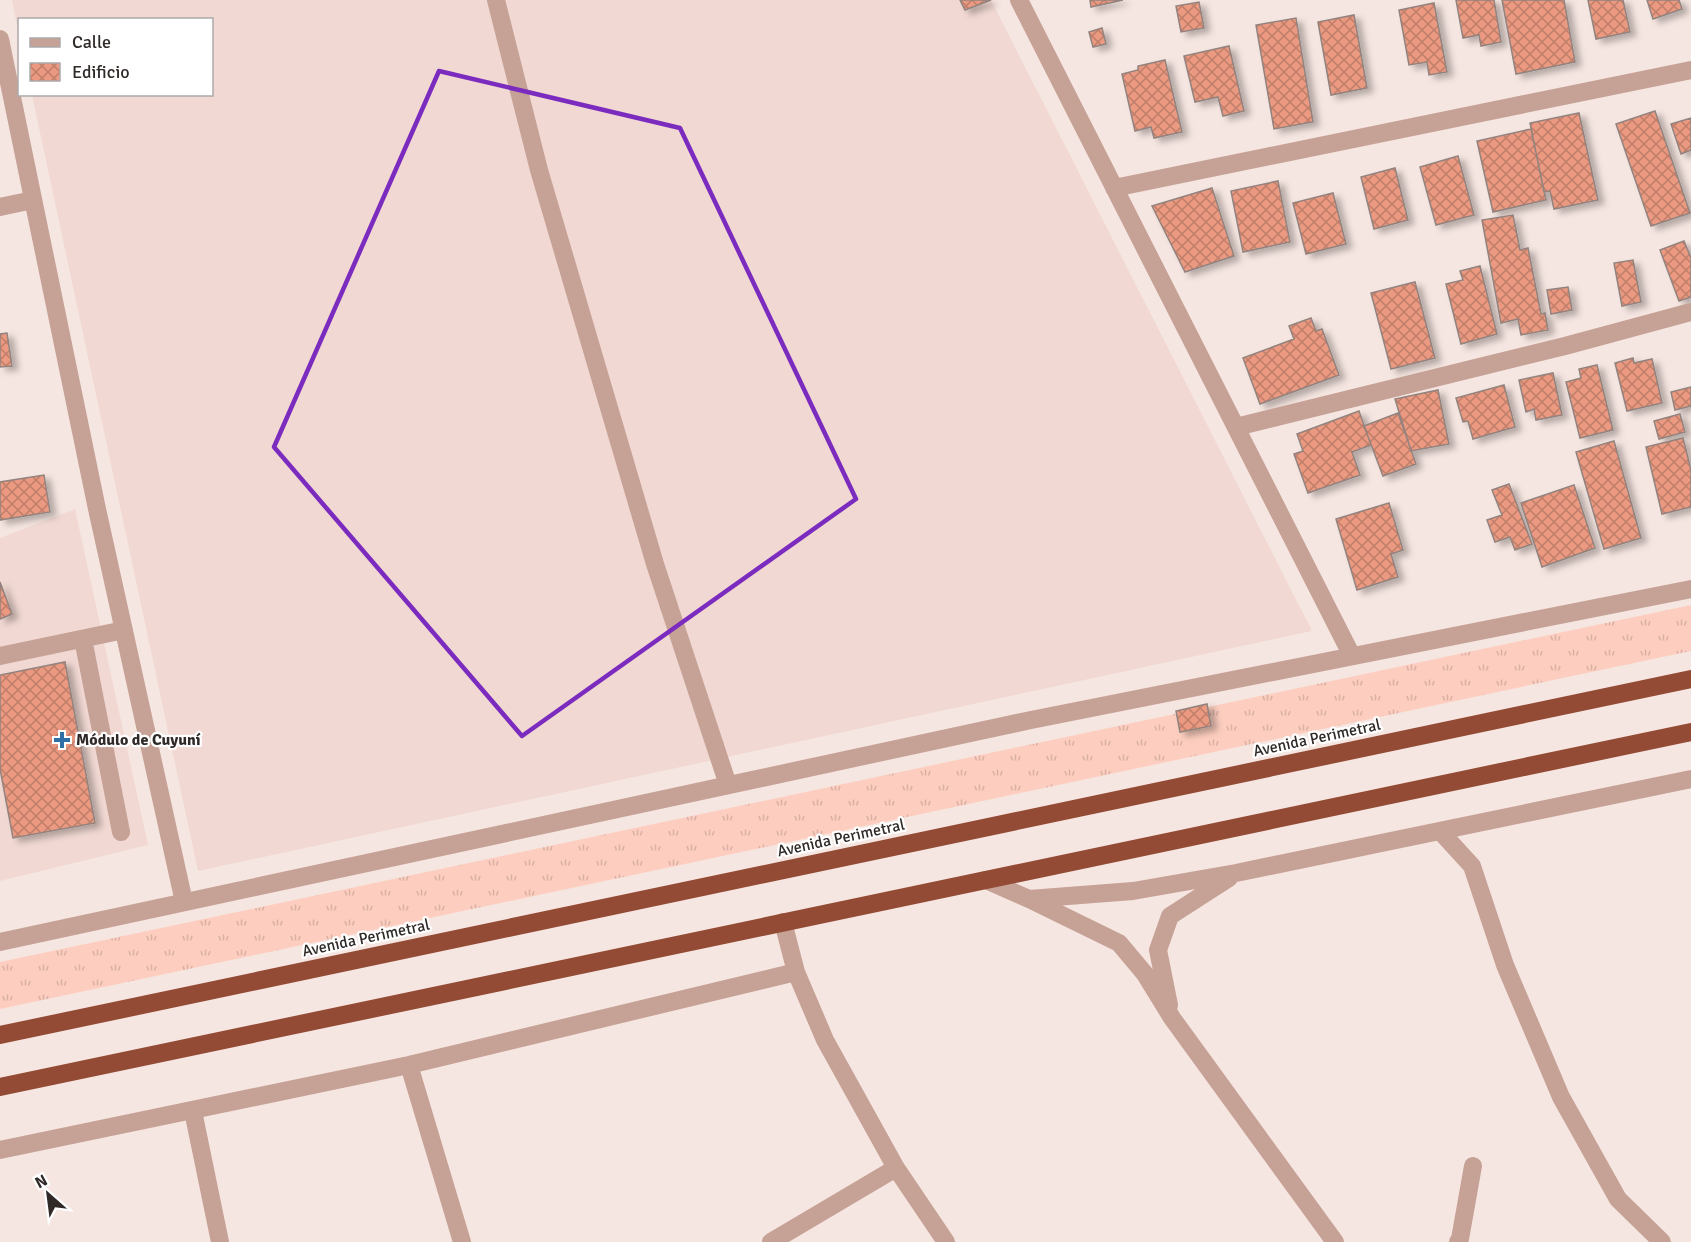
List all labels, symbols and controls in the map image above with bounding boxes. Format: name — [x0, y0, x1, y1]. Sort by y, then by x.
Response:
legend — [18, 18, 213, 96]
text: Calle — [72, 31, 111, 53]
text: Edificio — [72, 61, 130, 83]
street label: Avenida Perimetral — [1251, 715, 1383, 761]
place label: Módulo de Cuyuní — [76, 730, 201, 750]
marker: Módulo de Cuyuní — [53, 731, 71, 749]
street label: Avenida Perimetral — [775, 815, 907, 861]
street label: Avenida Perimetral — [300, 915, 432, 961]
north arrow — [18, 1164, 78, 1224]
text: N — [32, 1170, 51, 1193]

